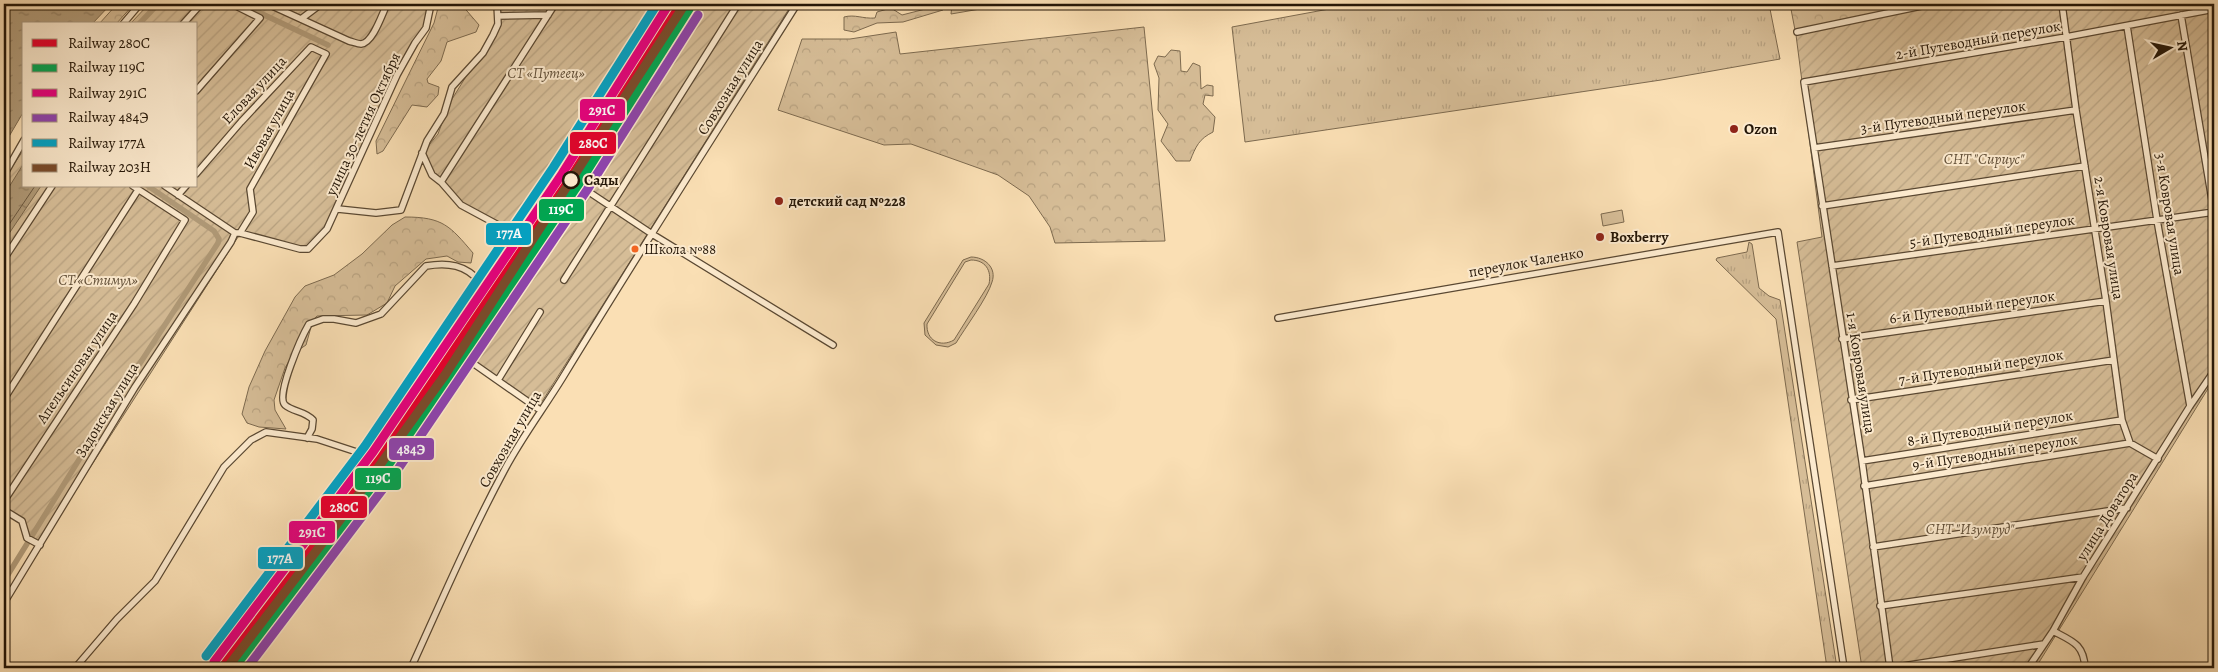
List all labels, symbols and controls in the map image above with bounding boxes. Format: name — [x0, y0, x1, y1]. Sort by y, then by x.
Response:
street label: 2-й Путеводный переулок — [1894, 16, 2062, 64]
legend — [22, 22, 198, 188]
north arrow — [2146, 22, 2196, 72]
text: Railway 280С — [68, 33, 150, 53]
street label: Совхозная улица — [693, 35, 767, 139]
text: N — [2172, 40, 2193, 53]
street label: улица 30-летия Октября — [321, 49, 405, 200]
street label: Еловая улица — [217, 52, 291, 128]
text: Railway 119С — [68, 57, 145, 77]
park label: СТ «Путеец» — [507, 63, 585, 83]
text: Railway 291С — [68, 83, 147, 103]
street label: Ивовая улица — [239, 85, 299, 173]
street label: 3-й Путеводный переулок — [1859, 95, 2027, 138]
line badge: 291С — [579, 98, 626, 122]
text: 291С — [589, 101, 616, 120]
text: Railway 484Э — [68, 107, 149, 127]
place label: Ozon — [1744, 119, 1778, 139]
marker: Ozon — [1728, 123, 1740, 135]
line badge: 280С — [569, 131, 617, 155]
text: Railway 177А — [68, 133, 145, 153]
text: 280С — [578, 134, 608, 153]
park label: СНТ "Сириус" — [1944, 149, 2025, 169]
street label: 3-я Ковровая улица — [2150, 151, 2190, 277]
text: Railway 203Н — [68, 157, 151, 177]
place label: Сады — [584, 170, 619, 190]
marker: Сады — [562, 171, 580, 189]
street label: 2-я Ковровая улица — [2089, 175, 2129, 301]
place label: детский сад №228 — [788, 191, 906, 211]
marker: детский сад №228 — [773, 195, 785, 207]
line badge: 119С — [538, 198, 585, 222]
text: 119С — [548, 200, 574, 219]
street label: 5-й Путеводный переулок — [1908, 209, 2076, 253]
line badge: 177А — [485, 222, 532, 246]
text: 177А — [496, 224, 522, 243]
place label: Boxberry — [1610, 227, 1669, 247]
marker: Boxberry — [1594, 231, 1606, 243]
place label: Школа №88 — [644, 240, 716, 259]
street label: переулок Чаленко — [1467, 242, 1585, 282]
marker: Школа №88 — [630, 244, 640, 254]
park label: СТ «Стимул» — [58, 270, 138, 290]
street label: 6-й Путеводный переулок — [1888, 285, 2056, 329]
street label: Апельсиновая улица — [31, 307, 122, 428]
street label: 1-я Ковровая улица — [1842, 311, 1880, 435]
street label: 7-й Путеводный переулок — [1897, 344, 2065, 390]
street label: Задонская улица — [71, 359, 143, 461]
street label: Совхозная улица — [474, 387, 546, 491]
street label: 8-й Путеводный переулок — [1906, 405, 2075, 451]
street label: 9-й Путеводный переулок — [1911, 429, 2079, 475]
line badge: 484Э — [388, 437, 435, 461]
text: 484Э — [397, 440, 426, 459]
line badge: 119С — [354, 467, 402, 491]
street label: улица Доватора — [2071, 468, 2142, 565]
text: 119С — [365, 469, 391, 488]
line badge: 280С — [320, 495, 368, 519]
text: 280С — [329, 498, 359, 517]
park label: СНТ "Изумруд" — [1926, 519, 2015, 539]
line badge: 291С — [288, 520, 336, 544]
text: 291С — [299, 523, 326, 542]
line badge: 177А — [257, 546, 304, 570]
text: 177А — [267, 549, 293, 568]

